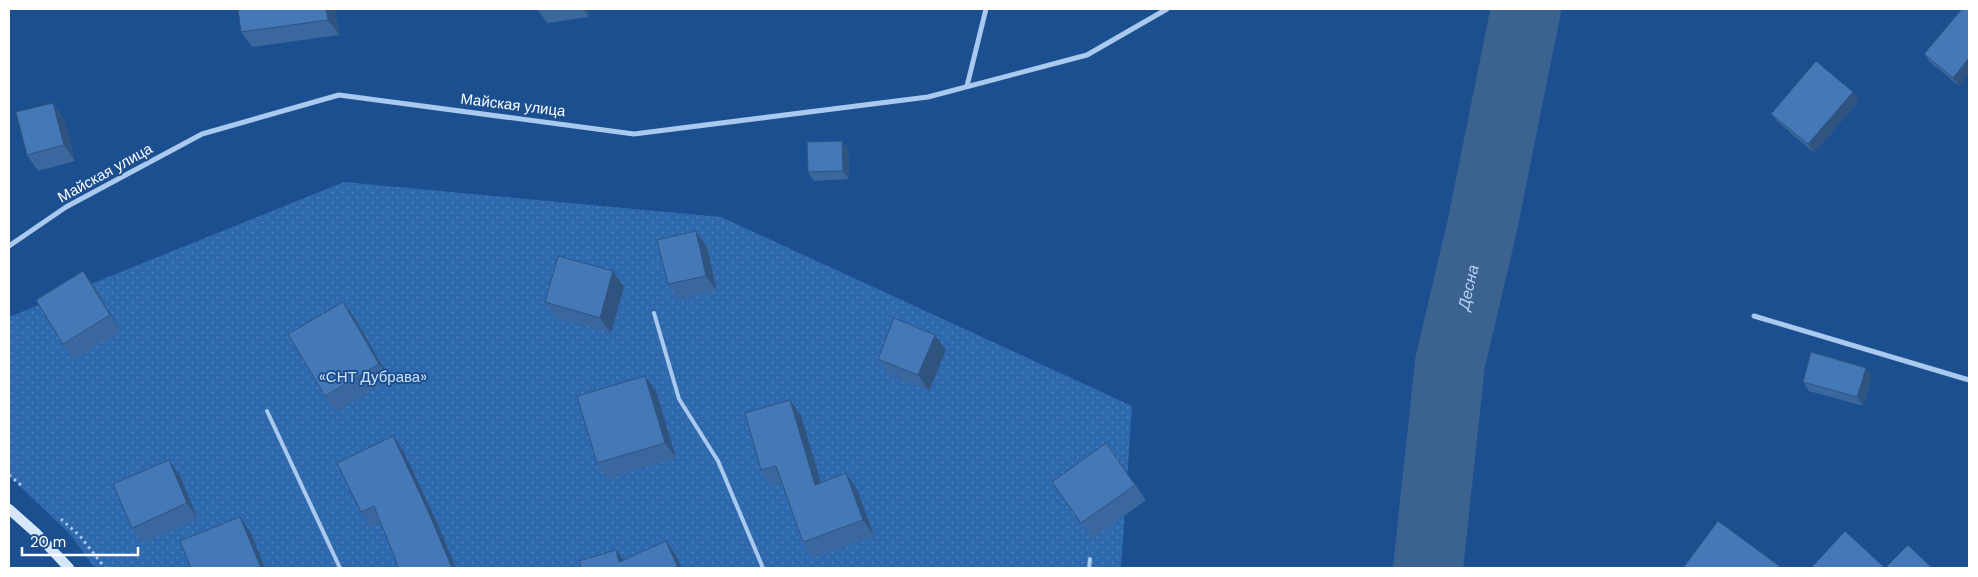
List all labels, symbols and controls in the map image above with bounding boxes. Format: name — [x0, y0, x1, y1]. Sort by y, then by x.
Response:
street label: Майская улица — [459, 89, 567, 121]
street label: Майская улица — [54, 138, 157, 207]
water label: Десна — [1452, 263, 1483, 314]
park label: «СНТ Дубрава» — [319, 367, 427, 387]
scale bar — [22, 524, 139, 556]
text: 20 m — [30, 532, 66, 552]

